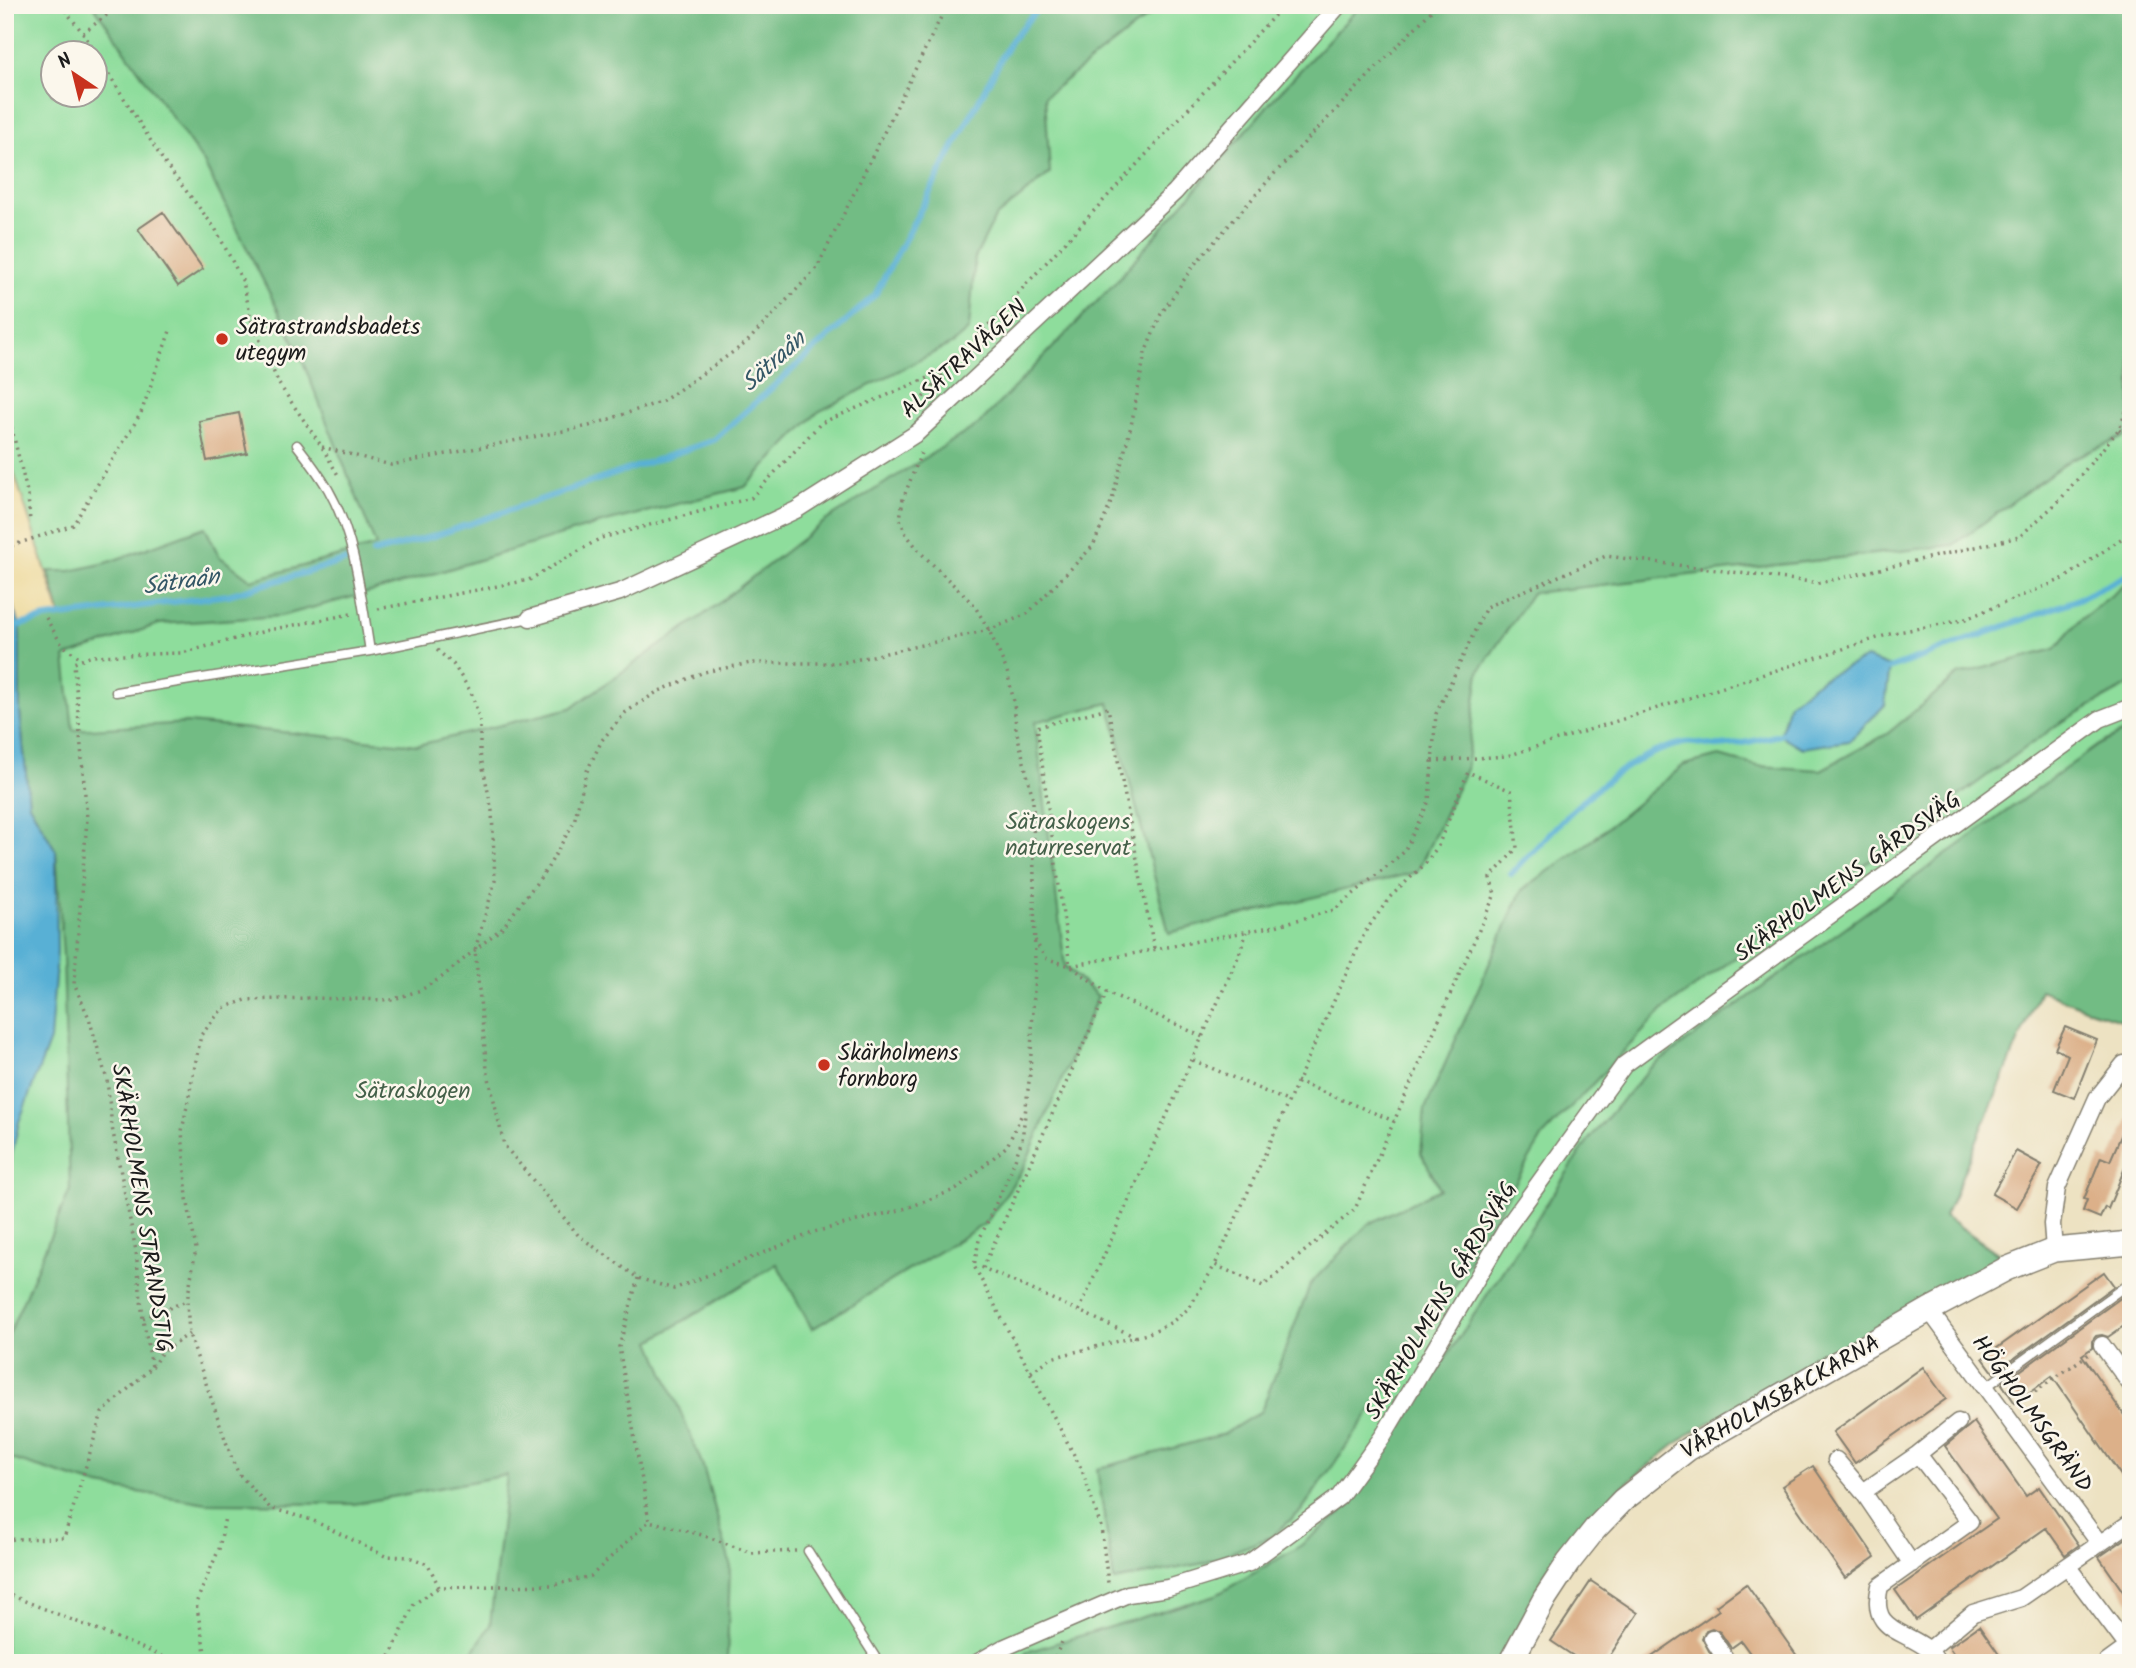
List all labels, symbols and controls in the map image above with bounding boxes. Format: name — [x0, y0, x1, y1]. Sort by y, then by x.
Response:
north arrow — [38, 38, 108, 108]
text: N — [52, 46, 79, 77]
street label: ALSÄTRAVÄGEN — [893, 291, 1036, 428]
place label: Sätrastrandsbadets utegym — [236, 310, 421, 372]
water label: Sätraån — [732, 320, 817, 402]
marker: Sätrastrandsbadets utegym — [214, 331, 230, 347]
water label: Sätraån — [141, 558, 224, 607]
street label: SKÄRHOLMENS GÅRDSVÄG — [1727, 783, 1969, 972]
park label: Sätraskogens naturreservat — [1005, 805, 1132, 867]
place label: Skärholmens fornborg — [838, 1036, 959, 1098]
marker: Skärholmens fornborg — [816, 1057, 832, 1073]
street label: SKÄRHOLMENS STRANDSTIG — [100, 1061, 182, 1355]
park label: Sätraskogen — [356, 1074, 470, 1110]
street label: SKÄRHOLMENS GÅRDSVÄG — [1356, 1175, 1527, 1427]
street label: VÅRHOLMSBACKARNA — [1675, 1326, 1887, 1470]
street label: HÖGHOLMSGRÄND — [1962, 1328, 2101, 1501]

